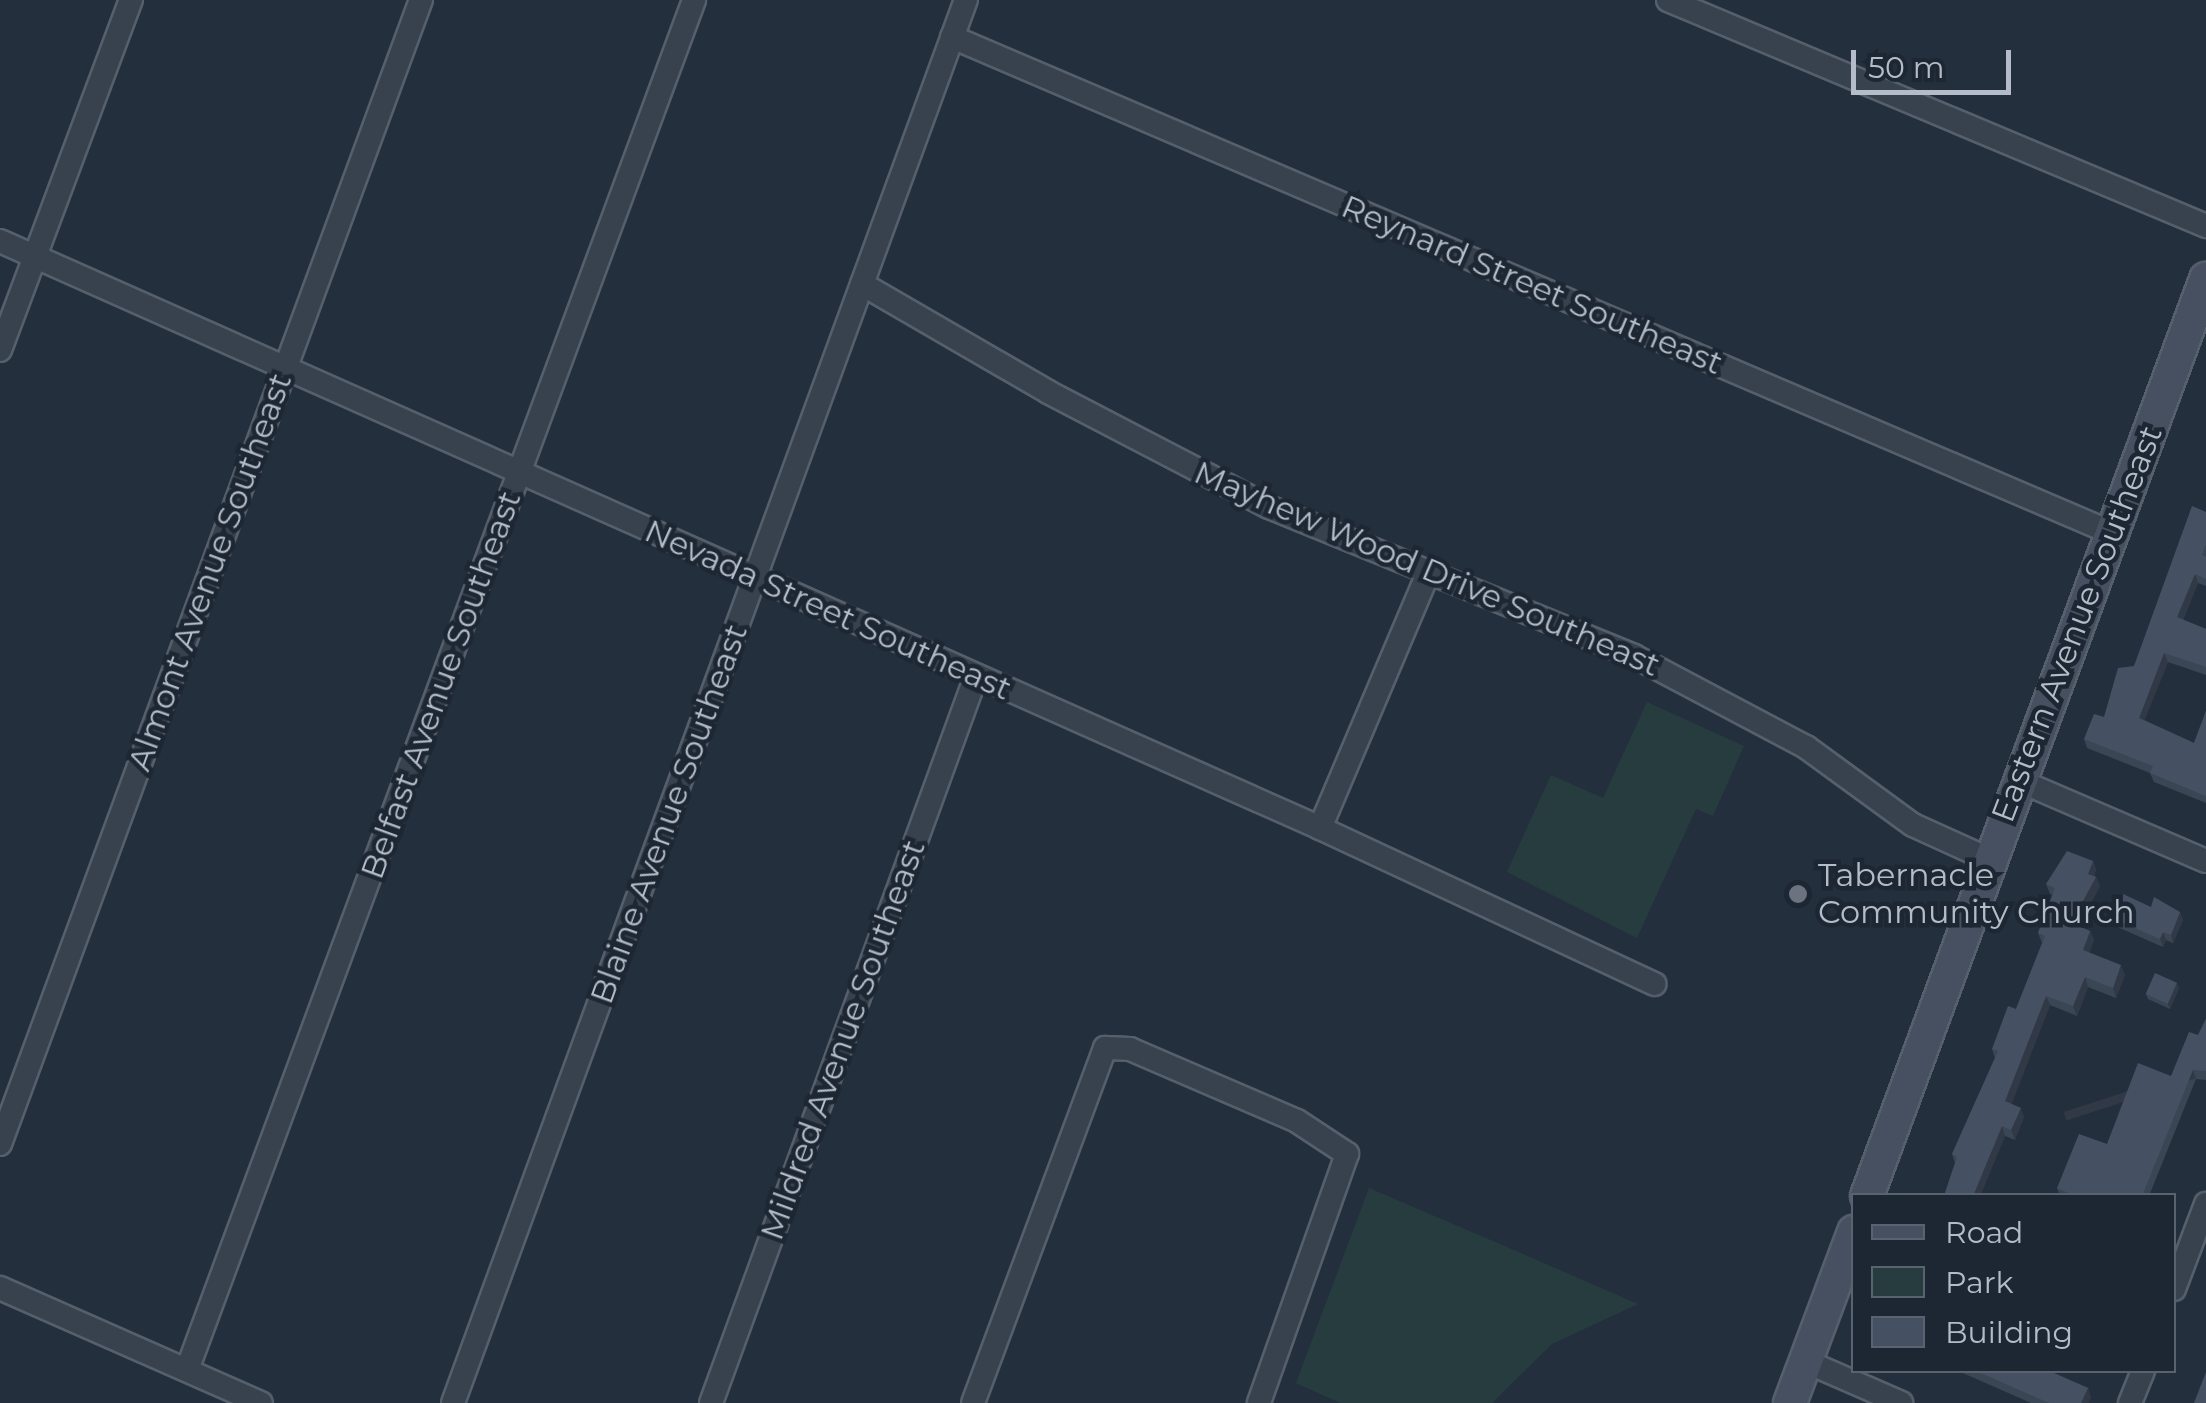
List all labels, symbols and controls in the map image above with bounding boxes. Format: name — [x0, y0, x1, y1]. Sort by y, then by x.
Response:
scale bar — [1856, 30, 2016, 92]
text: 50 m — [1868, 49, 1945, 86]
street label: Reynard Street Southeast — [1336, 187, 1728, 383]
street label: Almont Avenue Southeast — [120, 368, 300, 776]
street label: Eastern Avenue Southeast — [1984, 420, 2170, 828]
street label: Mayhew Wood Drive Southeast — [1189, 453, 1665, 685]
street label: Belfast Avenue Southeast — [353, 486, 529, 884]
street label: Nevada Street Southeast — [639, 512, 1017, 708]
street label: Blaine Avenue Southeast — [582, 619, 756, 1009]
street label: Mildred Avenue Southeast — [753, 835, 933, 1245]
place label: Tabernacle Community Church — [1818, 857, 2135, 932]
marker: Tabernacle Community Church — [1787, 883, 1809, 905]
legend — [1851, 1193, 2176, 1373]
text: Road — [1945, 1214, 2023, 1251]
text: Park — [1945, 1264, 2014, 1301]
text: Building — [1945, 1314, 2073, 1351]

